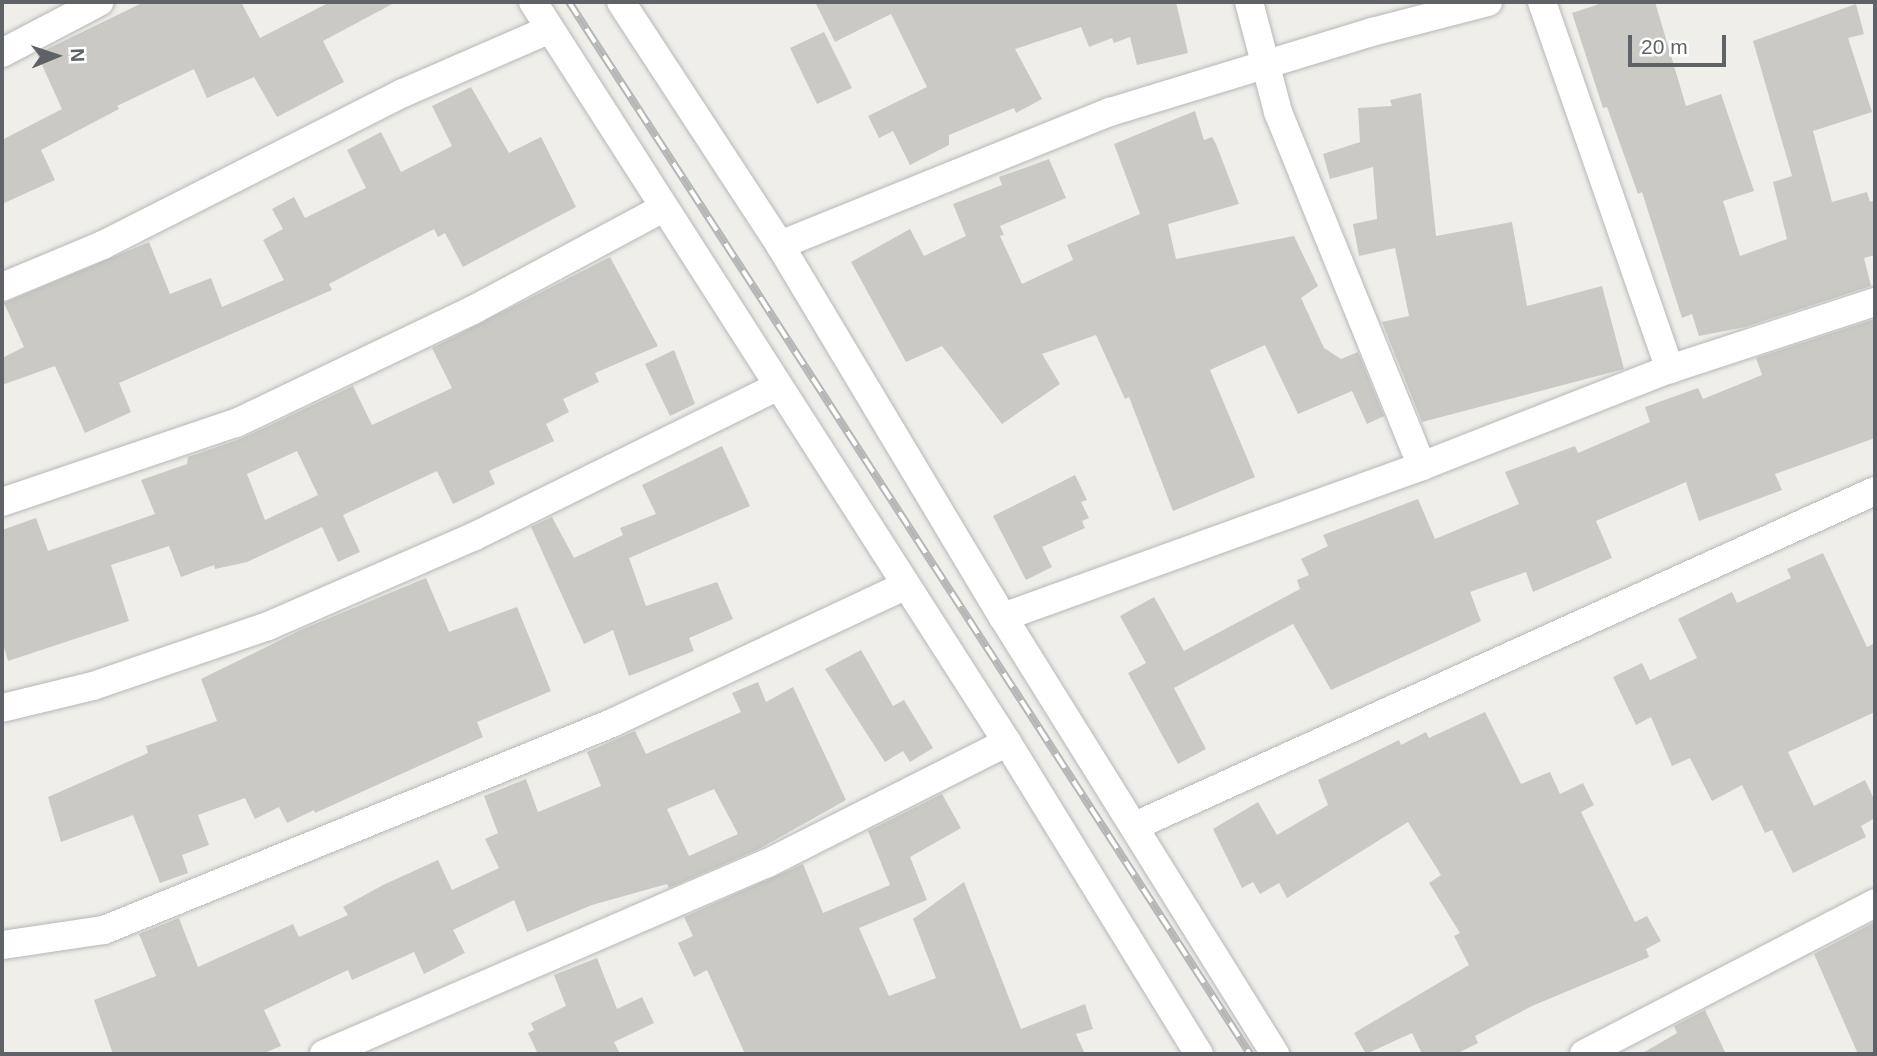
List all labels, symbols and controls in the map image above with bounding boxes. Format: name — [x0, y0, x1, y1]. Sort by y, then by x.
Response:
north arrow — [21, 21, 91, 91]
scale bar — [1632, 21, 1730, 65]
text: 20 m — [1641, 35, 1688, 58]
text: N — [67, 48, 88, 62]

